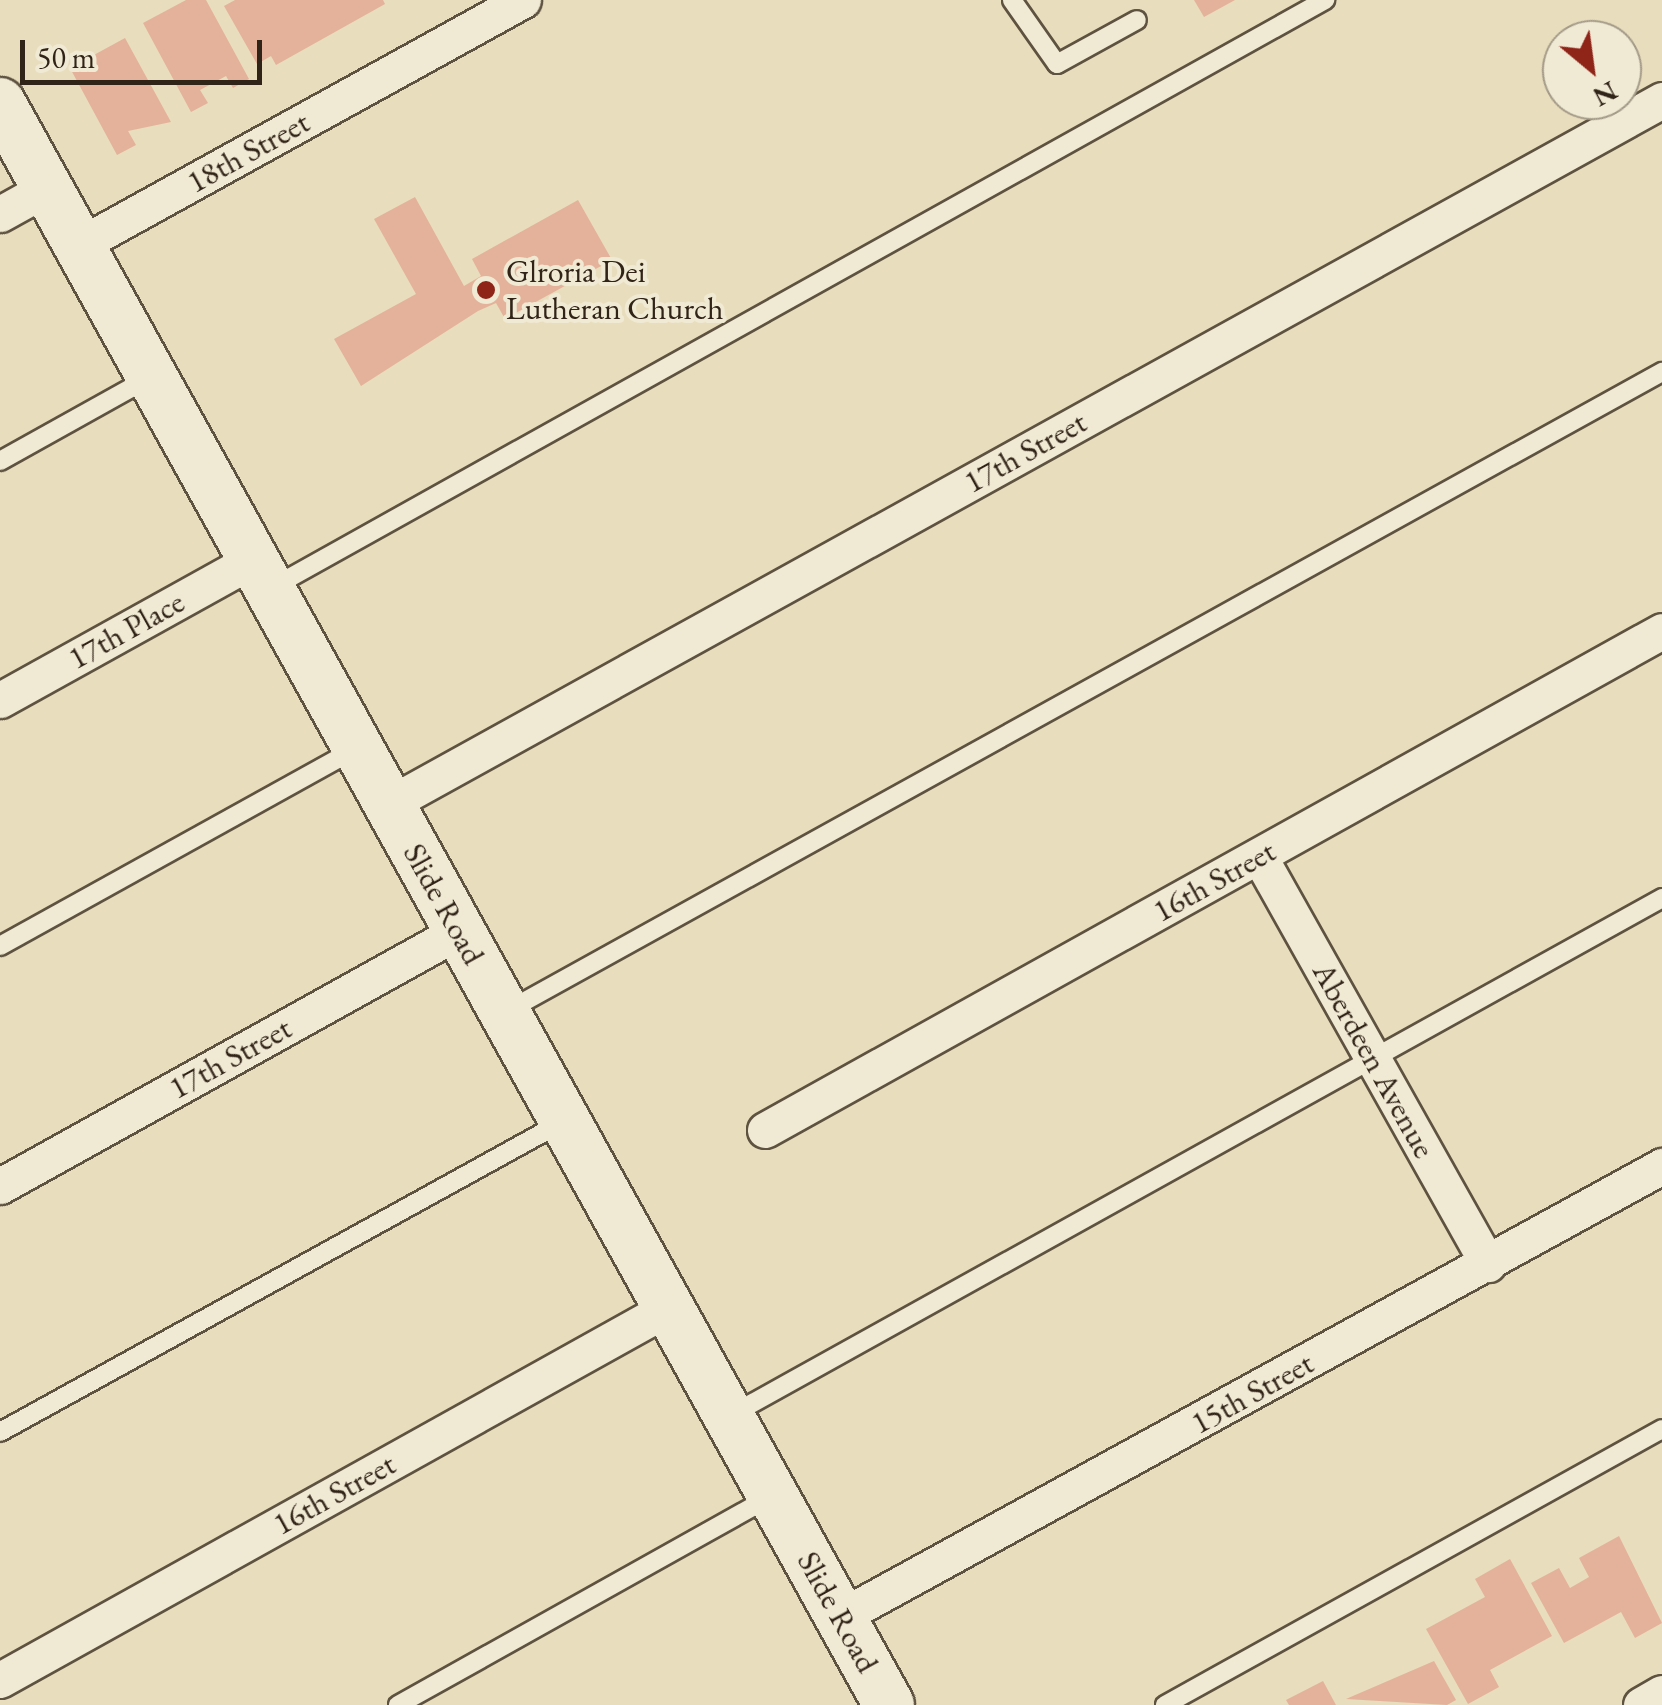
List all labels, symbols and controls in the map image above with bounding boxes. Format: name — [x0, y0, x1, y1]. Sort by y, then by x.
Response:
scale bar — [25, 20, 268, 82]
north arrow — [1542, 20, 1642, 120]
text: 50 m — [37, 38, 95, 77]
text: N — [1587, 73, 1624, 116]
street label: 18th Street — [180, 103, 316, 201]
place label: Glroria Dei Lutheran Church — [506, 253, 724, 328]
marker: Glroria Dei Lutheran Church — [475, 279, 497, 301]
street label: 17th Street — [957, 403, 1093, 501]
street label: 17th Place — [61, 583, 191, 677]
street label: 16th Street — [1146, 832, 1282, 930]
street label: Slide Road — [395, 837, 493, 971]
street label: Aberdeen Avenue — [1304, 955, 1444, 1165]
street label: 17th Street — [162, 1009, 298, 1107]
street label: 15th Street — [1184, 1344, 1320, 1442]
street label: 16th Street — [266, 1445, 402, 1543]
street label: Slide Road — [789, 1545, 887, 1679]

